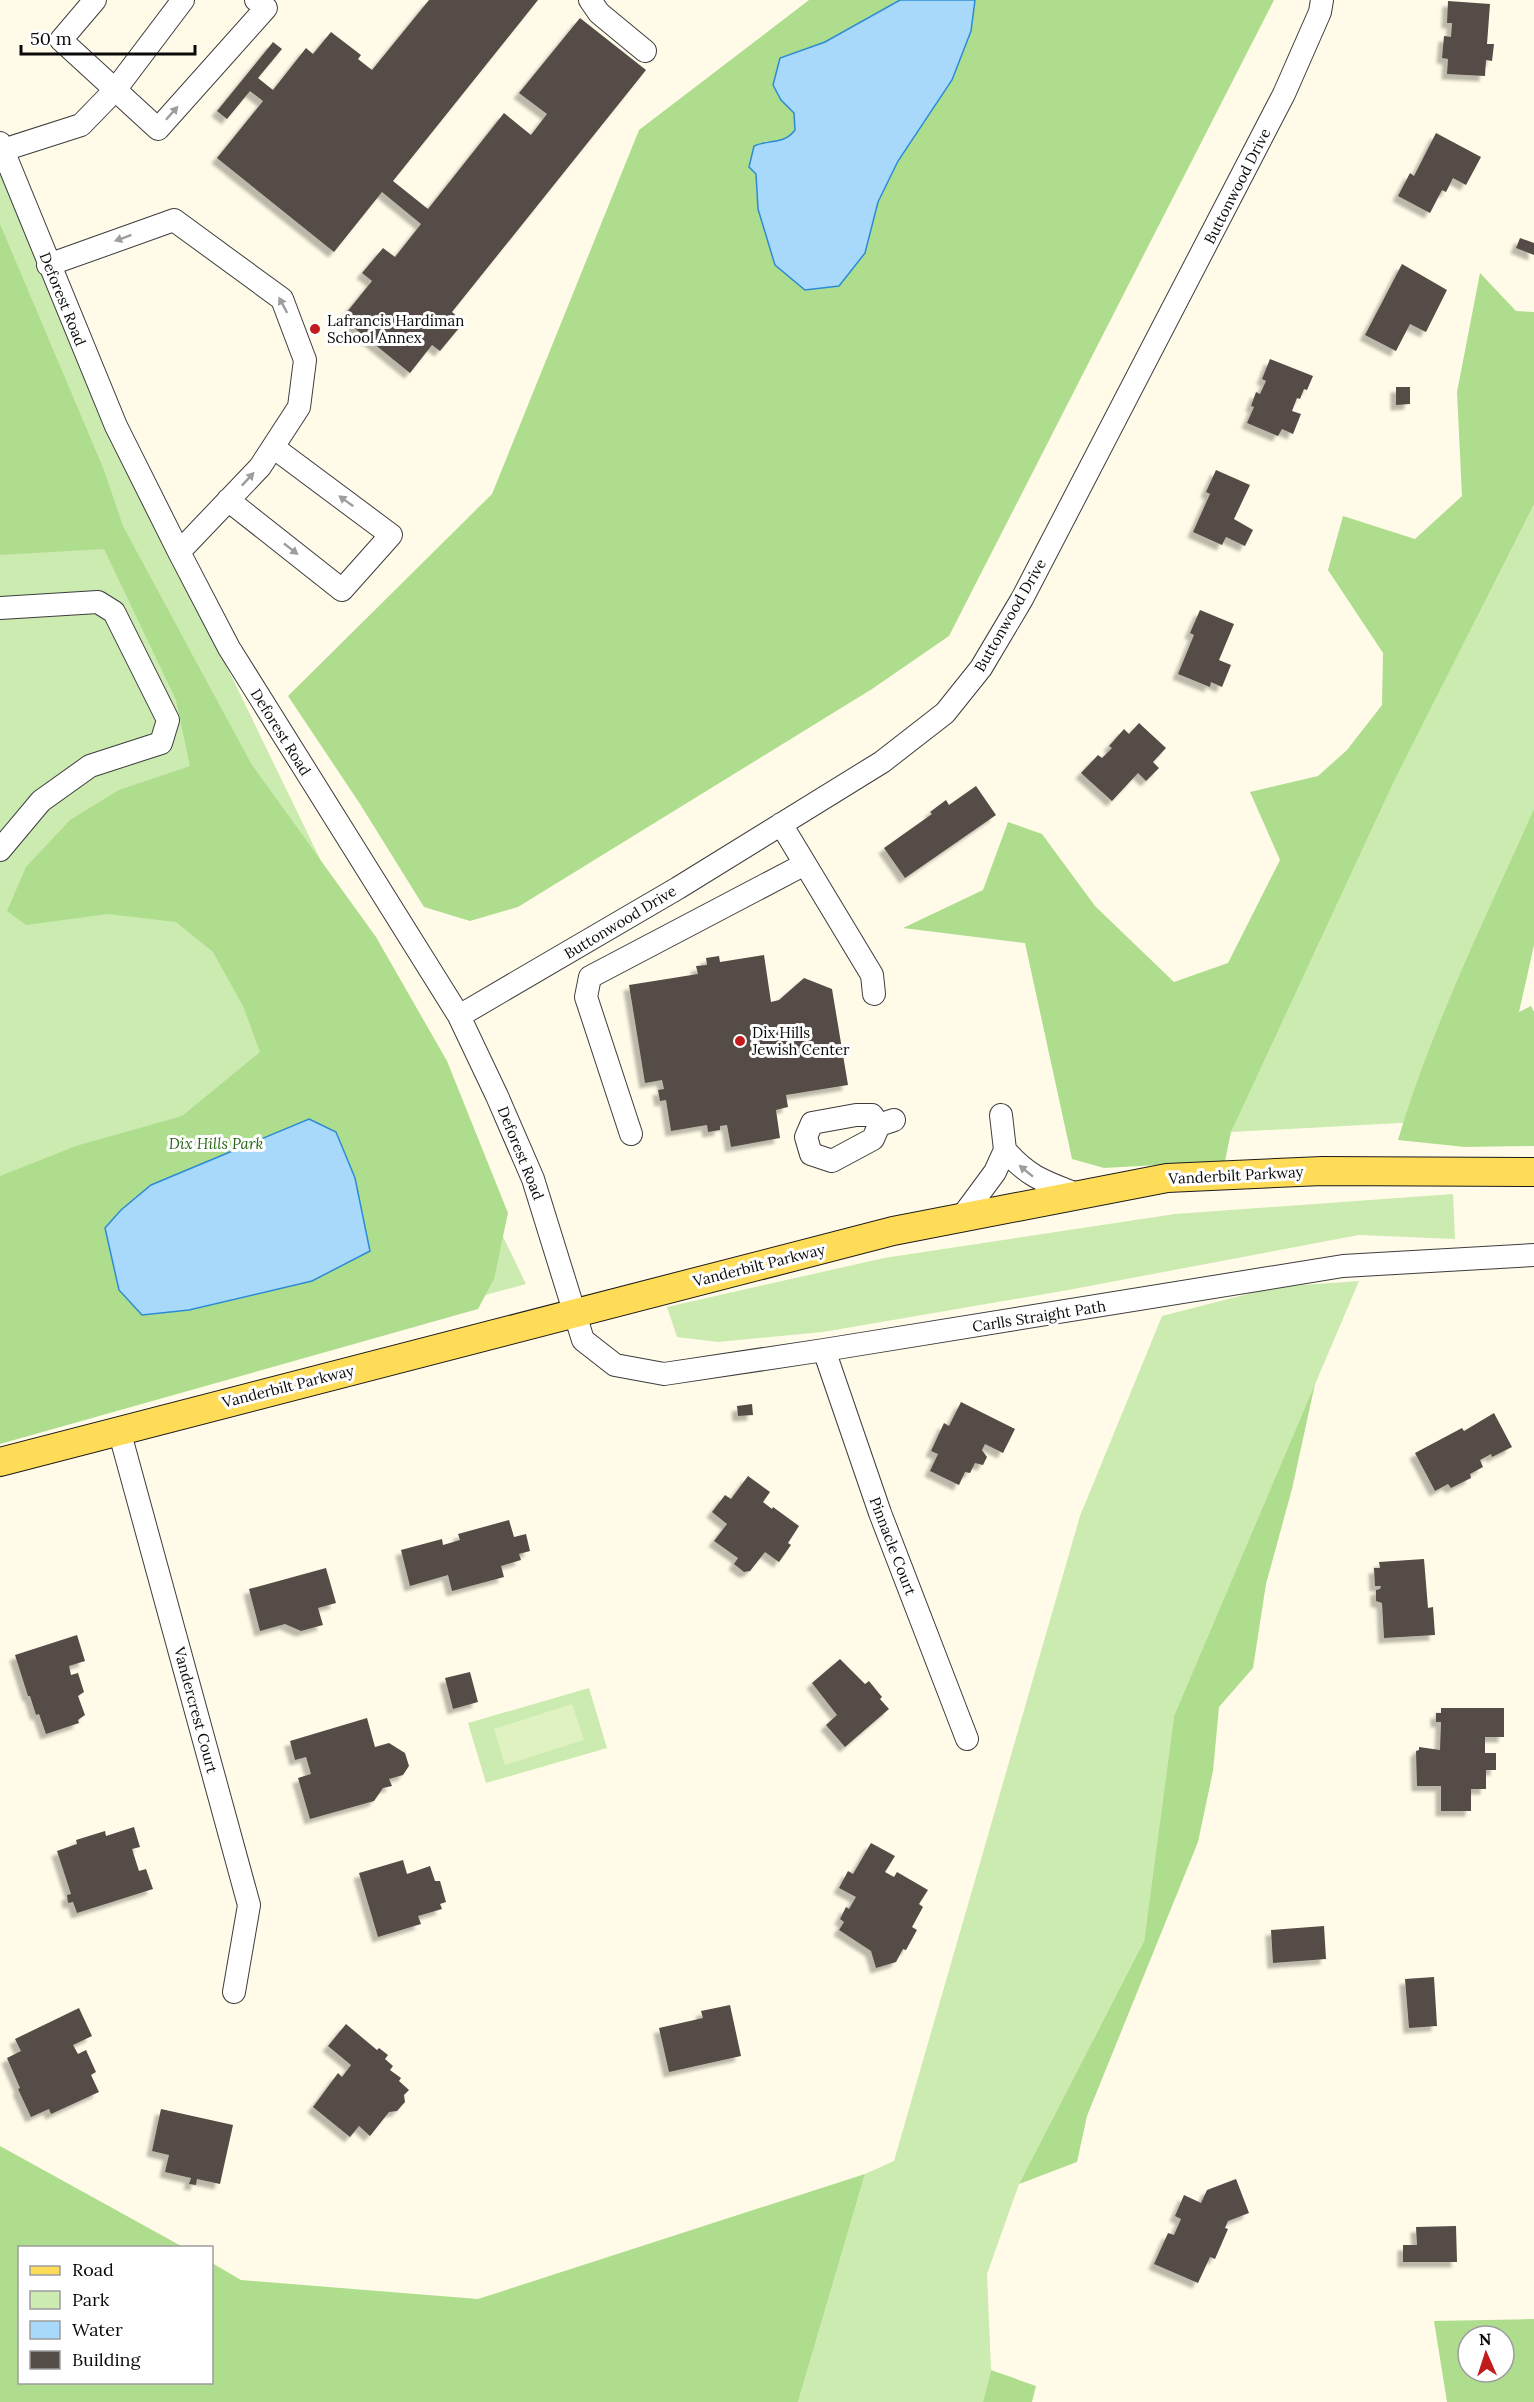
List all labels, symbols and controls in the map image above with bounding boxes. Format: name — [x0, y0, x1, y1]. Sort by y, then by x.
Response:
scale bar — [21, 18, 195, 56]
text: 50 m — [30, 27, 72, 50]
one-way arrow — [165, 106, 178, 121]
street label: Buttonwood Drive — [1200, 125, 1274, 247]
one-way arrow — [113, 234, 131, 244]
street label: Deforest Road — [36, 250, 90, 349]
one-way arrow — [279, 296, 289, 314]
place label: Lafrancis Hardiman School Annex — [327, 311, 464, 347]
marker: Lafrancis Hardiman School Annex — [308, 322, 322, 336]
one-way arrow — [241, 472, 254, 487]
one-way arrow — [339, 496, 354, 508]
one-way arrow — [283, 543, 298, 555]
street label: Buttonwood Drive — [970, 555, 1050, 675]
street label: Deforest Road — [247, 685, 315, 779]
street label: Buttonwood Drive — [561, 881, 679, 963]
place label: Dix Hills Jewish Center — [751, 1023, 850, 1059]
marker: Dix Hills Jewish Center — [733, 1034, 747, 1048]
street label: Deforest Road — [494, 1104, 548, 1203]
park label: Dix Hills Park — [169, 1134, 264, 1153]
street label: Vanderbilt Parkway — [1167, 1162, 1304, 1188]
one-way arrow — [1019, 1165, 1034, 1178]
street label: Vanderbilt Parkway — [690, 1239, 827, 1291]
street label: Carlls Straight Path — [971, 1296, 1107, 1336]
street label: Vanderbilt Parkway — [219, 1360, 356, 1412]
street label: Pinnacle Court — [865, 1494, 921, 1598]
street label: Vandercrest Court — [170, 1644, 222, 1775]
legend — [18, 2246, 213, 2384]
text: Road — [72, 2258, 114, 2281]
text: Park — [72, 2288, 110, 2311]
text: Water — [72, 2318, 123, 2341]
north arrow — [1456, 2324, 1516, 2384]
text: N — [1479, 2329, 1492, 2349]
text: Building — [72, 2348, 142, 2371]

